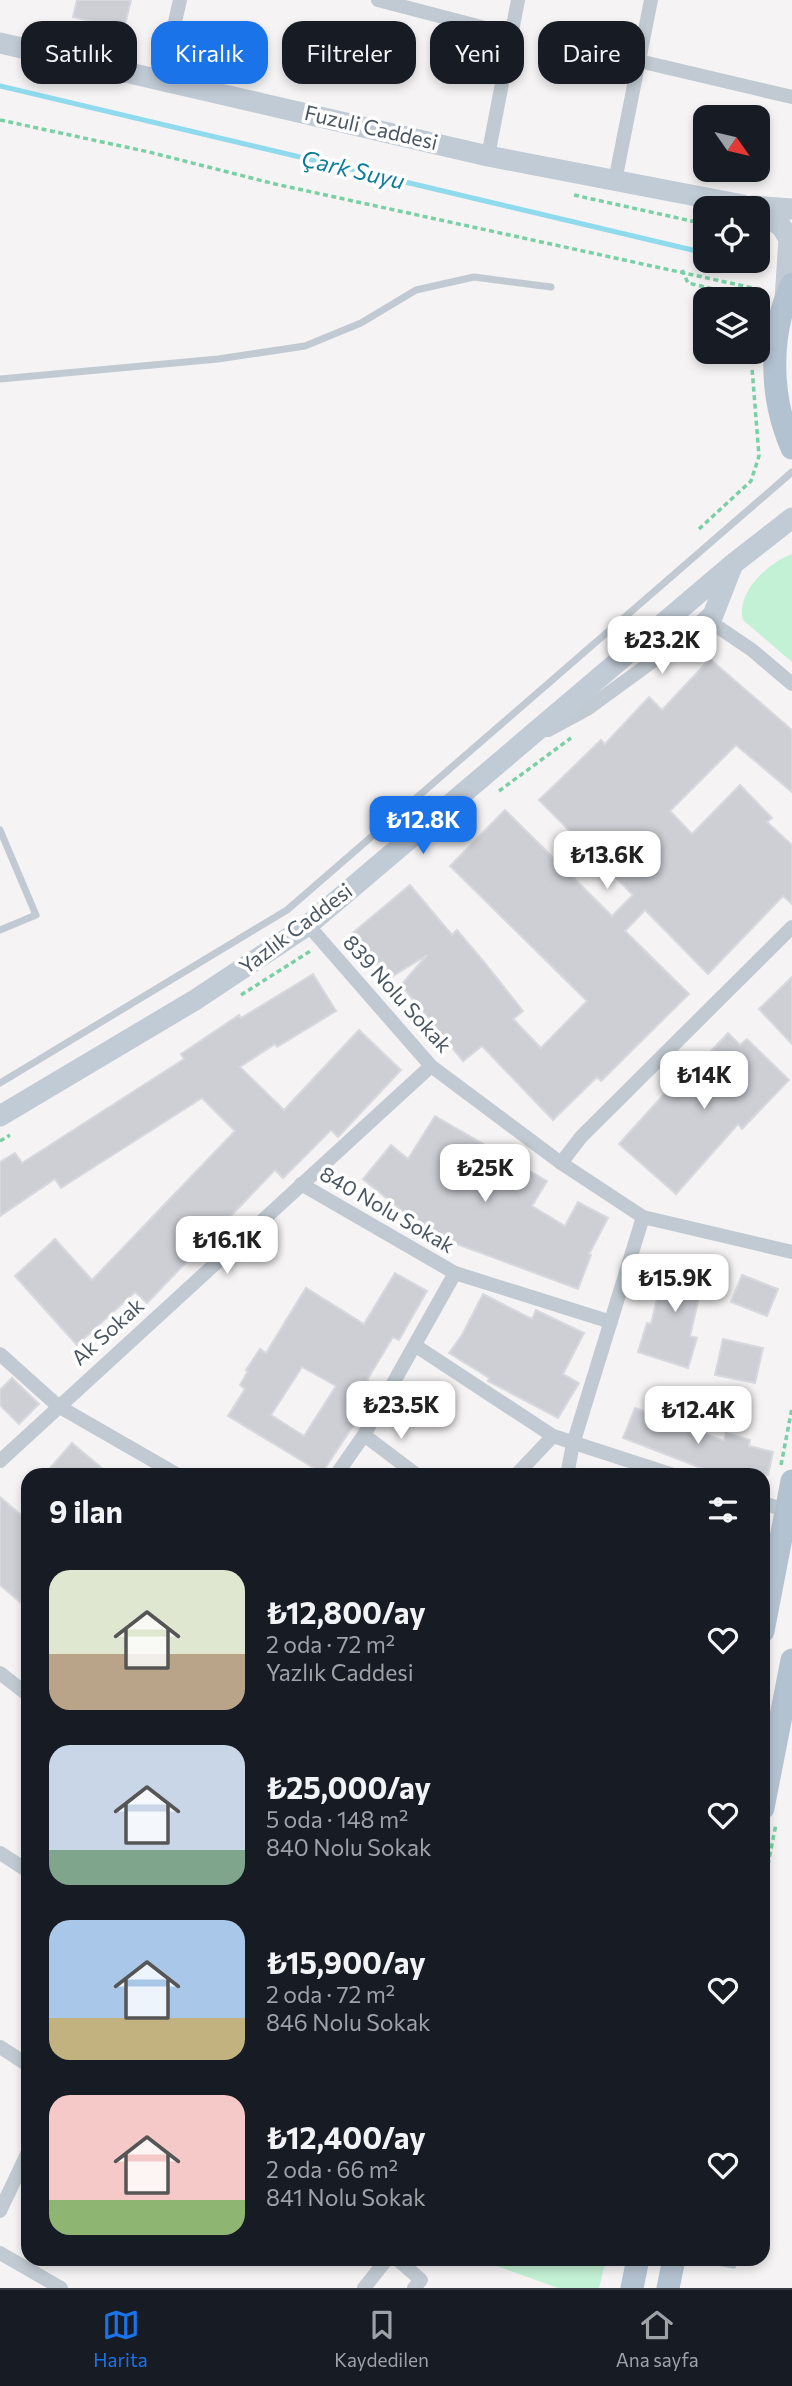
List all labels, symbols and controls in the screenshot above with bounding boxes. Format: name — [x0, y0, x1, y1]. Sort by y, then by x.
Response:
chip: Satılık — [21, 21, 137, 84]
chip: Kiralık — [151, 21, 268, 84]
chip: Filtreler — [282, 21, 416, 84]
chip: Yeni — [430, 21, 524, 84]
chip: Daire — [538, 21, 645, 84]
street label: Fuzuli Caddesi — [302, 99, 440, 154]
north arrow — [693, 105, 770, 182]
map controls — [693, 105, 770, 364]
water label: Çark Suyu — [299, 144, 408, 195]
button: locate — [693, 196, 770, 273]
button: layers — [693, 287, 770, 364]
pin: ₺23.2K — [605, 616, 719, 676]
text: ₺23.2K — [624, 625, 700, 653]
pin: ₺12.8K — [366, 796, 480, 856]
text: ₺12.8K — [386, 805, 460, 833]
pin: ₺13.6K — [550, 832, 664, 891]
text: ₺13.6K — [570, 840, 644, 868]
street label: Yazlık Caddesi — [234, 877, 356, 978]
street label: 839 Nolu Sokak — [339, 929, 457, 1057]
pin: ₺14K — [663, 1052, 745, 1111]
text: ₺14K — [676, 1060, 732, 1088]
pin: ₺25K — [444, 1144, 526, 1204]
text: ₺25K — [456, 1153, 514, 1181]
street label: 840 Nolu Sokak — [316, 1160, 459, 1257]
pin: ₺16.1K — [170, 1216, 284, 1276]
text: ₺16.1K — [192, 1225, 262, 1253]
pin: ₺15.9K — [618, 1254, 732, 1314]
text: ₺15.9K — [638, 1263, 712, 1291]
street label: Ak Sokak — [66, 1292, 148, 1370]
pin: ₺23.5K — [344, 1382, 458, 1441]
pin: ₺12.4K — [641, 1386, 755, 1446]
text: ₺23.5K — [362, 1390, 440, 1418]
text: ₺12.4K — [661, 1395, 735, 1423]
icon: filters — [704, 1491, 742, 1529]
text: 9 ilan — [49, 1492, 123, 1529]
text: ₺12,800/ay — [266, 1593, 426, 1630]
icon: home — [105, 1598, 189, 1682]
icon: heart — [704, 1621, 742, 1659]
text: 2 oda · 72 m² — [266, 1630, 395, 1658]
text: Yazlık Caddesi — [266, 1658, 414, 1686]
text: ₺25,000/ay — [266, 1768, 431, 1805]
icon: home — [105, 1773, 189, 1857]
icon: heart — [704, 1796, 742, 1834]
text: 5 oda · 148 m² — [266, 1805, 408, 1833]
text: 840 Nolu Sokak — [266, 1833, 432, 1861]
text: ₺15,900/ay — [266, 1943, 426, 1980]
icon: home — [105, 1948, 189, 2032]
icon: heart — [704, 1971, 742, 2009]
text: 2 oda · 72 m² — [266, 1980, 395, 2008]
text: 846 Nolu Sokak — [266, 2008, 431, 2036]
text: ₺12,400/ay — [266, 2118, 426, 2155]
icon: home — [105, 2123, 189, 2207]
icon: heart — [704, 2146, 742, 2184]
text: 2 oda · 66 m² — [266, 2155, 398, 2183]
text: 841 Nolu Sokak — [266, 2183, 426, 2211]
tab: Harita — [93, 2306, 148, 2371]
tab: Kaydedilen — [334, 2306, 429, 2371]
tab: Ana sayfa — [616, 2306, 699, 2371]

